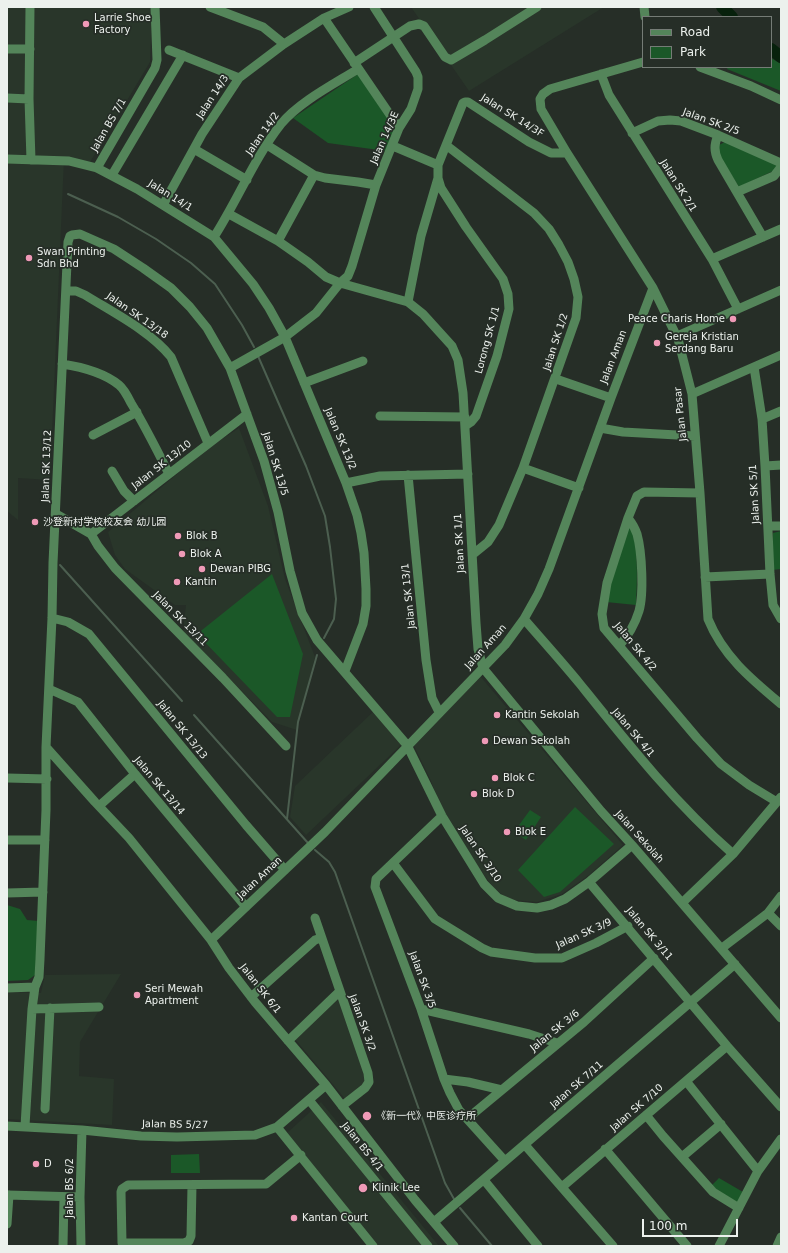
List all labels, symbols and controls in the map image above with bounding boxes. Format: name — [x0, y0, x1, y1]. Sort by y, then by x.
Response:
place label: Larrie Shoe Factory — [94, 12, 151, 36]
legend — [642, 16, 772, 68]
marker: Larrie Shoe Factory — [81, 19, 91, 29]
text: Road — [680, 25, 710, 39]
text: Park — [680, 45, 706, 59]
street label: Jalan 14/3 — [194, 73, 232, 121]
street label: Jalan SK 14/3F — [478, 92, 546, 140]
street label: Jalan BS 7/1 — [89, 96, 129, 154]
street label: Jalan SK 2/5 — [681, 106, 741, 138]
street label: Jalan 14/2 — [244, 110, 282, 158]
street label: Jalan 14/3E — [368, 110, 402, 166]
street label: Jalan SK 2/1 — [657, 158, 699, 214]
street label: Jalan 14/1 — [146, 178, 194, 214]
place label: Swan Printing Sdn Bhd — [37, 246, 106, 270]
marker: Swan Printing Sdn Bhd — [24, 253, 34, 263]
street label: Jalan SK 13/18 — [104, 290, 170, 342]
street label: Lorong SK 1/1 — [473, 305, 503, 375]
street label: Jalan SK 1/2 — [541, 312, 571, 372]
place label: Peace Charis Home — [628, 313, 725, 325]
marker: Peace Charis Home — [728, 314, 738, 324]
street label: Jalan Aman — [598, 328, 630, 386]
place label: Gereja Kristian Serdang Baru — [665, 331, 739, 354]
marker: Gereja Kristian Serdang Baru — [652, 338, 662, 348]
street label: Jalan Pasar — [672, 386, 690, 442]
street label: Jalan SK 13/2 — [322, 406, 358, 472]
street label: Jalan SK 13/12 — [40, 430, 54, 502]
street label: Jalan SK 13/5 — [260, 431, 290, 497]
street label: Jalan SK 13/10 — [130, 438, 194, 492]
street label: Jalan SK 5/1 — [747, 464, 763, 524]
street label: Jalan SK 1/1 — [452, 513, 468, 573]
place label: 沙登新村学校校友会 幼儿园 — [43, 516, 166, 528]
marker: 沙登新村学校校友会 幼儿园 — [30, 517, 40, 527]
place label: Blok B — [186, 530, 218, 542]
marker: Blok B — [173, 531, 183, 541]
place label: Blok A — [190, 548, 222, 560]
marker: Blok A — [177, 549, 187, 559]
place label: Dewan PIBG — [210, 563, 271, 575]
street label: Jalan SK 13/1 — [400, 563, 418, 629]
marker: Dewan PIBG — [197, 564, 207, 574]
place label: Kantin — [185, 576, 217, 588]
marker: Kantin — [172, 577, 182, 587]
street label: Jalan SK 13/11 — [150, 589, 210, 649]
street label: Jalan SK 4/2 — [611, 620, 659, 674]
street label: Jalan Aman — [463, 622, 509, 672]
street label: Jalan SK 13/13 — [155, 698, 209, 762]
street label: Jalan SK 4/1 — [609, 706, 657, 760]
place label: Kantin Sekolah — [505, 709, 579, 721]
marker: Kantin Sekolah — [492, 710, 502, 720]
place label: Dewan Sekolah — [493, 735, 570, 747]
marker: Dewan Sekolah — [480, 736, 490, 746]
street label: Jalan SK 13/14 — [131, 754, 187, 818]
place label: Blok C — [503, 772, 535, 784]
marker: Blok C — [490, 773, 500, 783]
place label: Blok D — [482, 788, 514, 800]
marker: Blok D — [469, 789, 479, 799]
street label: Jalan Sekolah — [612, 808, 666, 866]
street label: Jalan SK 3/10 — [457, 823, 503, 885]
place label: Blok E — [515, 826, 546, 838]
marker: Blok E — [502, 827, 512, 837]
street label: Jalan Aman — [235, 854, 285, 902]
street label: Jalan SK 3/11 — [623, 905, 675, 963]
street label: Jalan SK 3/9 — [554, 916, 614, 952]
street label: Jalan SK 3/5 — [406, 950, 438, 1010]
street label: Jalan SK 6/1 — [237, 962, 283, 1016]
place label: Seri Mewah Apartment — [145, 983, 203, 1006]
marker: Seri Mewah Apartment — [132, 990, 142, 1000]
street label: Jalan SK 3/2 — [346, 993, 378, 1053]
street label: Jalan SK 3/6 — [528, 1008, 582, 1054]
street label: Jalan SK 7/11 — [548, 1059, 606, 1111]
street label: Jalan SK 7/10 — [608, 1082, 666, 1134]
marker: 《新一代》中医诊疗所 — [361, 1110, 373, 1122]
place label: 《新一代》中医诊疗所 — [376, 1110, 476, 1122]
street label: Jalan BS 5/27 — [142, 1118, 208, 1132]
street label: Jalan BS 4/1 — [339, 1120, 385, 1174]
place label: D — [44, 1158, 52, 1170]
street label: Jalan BS 6/2 — [64, 1158, 76, 1218]
marker: D — [31, 1159, 41, 1169]
marker: Klinik Lee — [357, 1182, 369, 1194]
place label: Klinik Lee — [372, 1182, 420, 1194]
scale bar — [644, 1211, 740, 1237]
place label: Kantan Court — [302, 1212, 368, 1224]
marker: Kantan Court — [289, 1213, 299, 1223]
text: 100 m — [649, 1219, 687, 1233]

